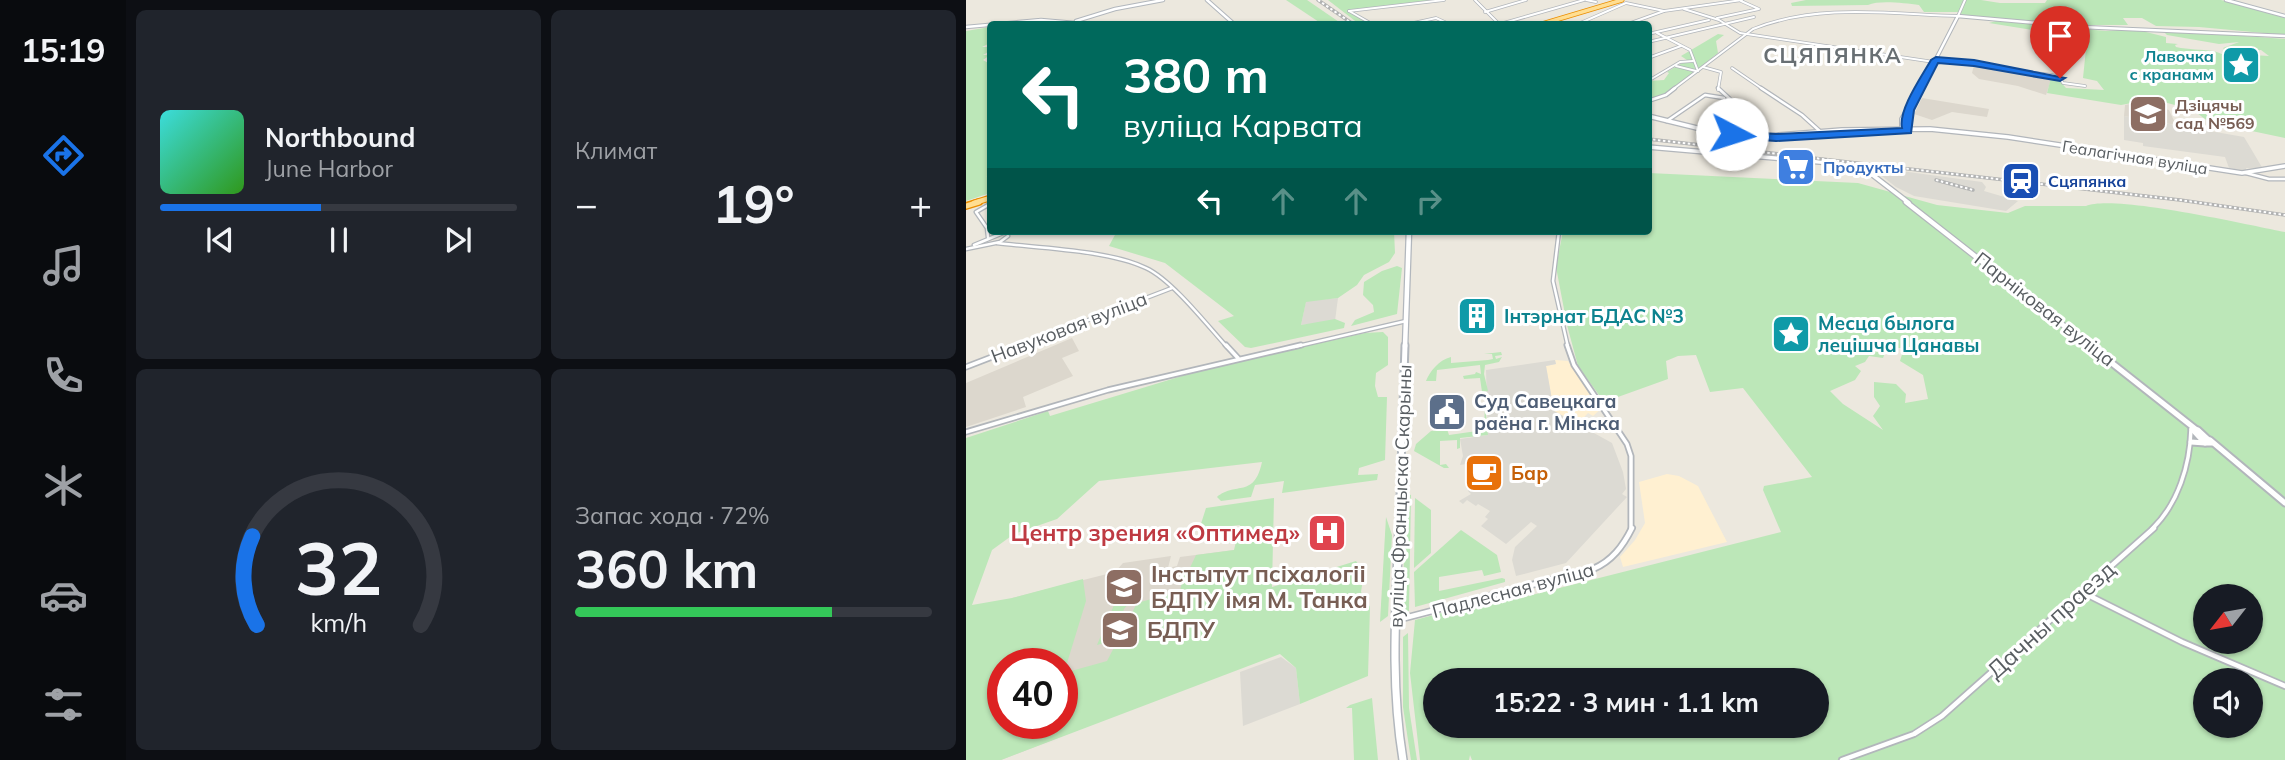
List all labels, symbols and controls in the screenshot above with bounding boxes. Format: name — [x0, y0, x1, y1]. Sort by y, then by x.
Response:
pin — [2030, 6, 2090, 78]
icon: arrive — [2041, 17, 2079, 55]
text: 15:19 — [21, 30, 105, 70]
district label: СЦЯПЯНКА — [1763, 42, 1903, 68]
text: 380 m — [1123, 44, 1269, 105]
place icon: Лавочка с кранамм — [2220, 44, 2262, 86]
place label: Лавочка с кранамм — [2130, 46, 2214, 84]
icon: left — [1008, 49, 1099, 140]
school or university icon: Дзіцячы сад №569 — [2127, 93, 2169, 135]
place label: Дзіцячы сад №569 — [2175, 95, 2255, 133]
position arrow — [1695, 97, 1769, 171]
text: вуліца Карвата — [1123, 105, 1363, 145]
text: Northbound — [265, 121, 415, 154]
icon: directions — [39, 131, 88, 180]
text: Климат — [575, 136, 657, 165]
street label: Геалагічная вуліца — [2061, 136, 2209, 178]
supermarket icon: Продукты — [1775, 146, 1817, 188]
text: June Harbor — [265, 154, 393, 183]
place label: Продукты — [1823, 157, 1904, 177]
station icon: Сцяпянка — [2000, 160, 2042, 202]
text: 19° — [712, 171, 795, 236]
place label: Сцяпянка — [2048, 171, 2126, 191]
text: − — [575, 180, 598, 228]
text: + — [909, 180, 932, 228]
icon: left — [1191, 182, 1229, 220]
icon: ahead — [1264, 182, 1302, 220]
icon: ahead — [1337, 182, 1375, 220]
icon: right — [1410, 182, 1448, 220]
icon: previous — [201, 221, 239, 259]
icon: pause — [320, 221, 358, 259]
icon: next — [439, 221, 477, 259]
icon: music — [39, 241, 88, 290]
street label: Парніковая вуліца — [1970, 247, 2120, 371]
street label: Навуковая вуліца — [988, 286, 1150, 368]
building icon: Інтэрнат БДАС №3 — [1456, 295, 1498, 337]
place label: Інтэрнат БДАС №3 — [1504, 304, 1684, 328]
place label: Месца былога лецішча Цанавы — [1818, 311, 1979, 357]
place icon: Месца былога лецішча Цанавы — [1770, 313, 1812, 355]
icon: phone — [39, 351, 88, 400]
street label: вуліца Францыска Скарыны — [1383, 364, 1417, 628]
place label: Суд Савецкага раёна г. Мінска — [1474, 389, 1620, 435]
public building icon: Суд Савецкага раёна г. Мінска — [1426, 391, 1468, 433]
cafe icon: Бар — [1463, 452, 1505, 494]
icon: climate — [39, 461, 88, 510]
place label: Бар — [1511, 461, 1548, 485]
text: Запас хода · 72% — [575, 501, 770, 530]
hospital icon: Центр зрения «Оптимед» — [1306, 512, 1348, 554]
place label: Центр зрения «Оптимед» — [1011, 518, 1300, 547]
text: 32 — [295, 523, 382, 614]
text: 360 km — [575, 536, 758, 601]
street label: Дачны праезд — [1981, 554, 2121, 685]
street label: Падлесная вуліца — [1429, 557, 1597, 623]
place label: Інстытут псіхалогіі БДПУ імя М. Танка — [1151, 559, 1368, 614]
school or university icon: Інстытут псіхалогіі БДПУ імя М. Танка — [1103, 566, 1145, 608]
icon: car — [39, 571, 88, 620]
north arrow — [2193, 584, 2263, 654]
map controls — [2193, 584, 2263, 738]
text: km/h — [310, 607, 367, 638]
school or university icon: БДПУ — [1099, 609, 1141, 651]
place label: БДПУ — [1147, 615, 1215, 644]
speed limit sign: 40 — [987, 648, 1078, 739]
button: sound — [2193, 668, 2263, 738]
icon: filters — [39, 680, 88, 729]
text: 15:22 · 3 мин · 1.1 km — [1493, 686, 1759, 719]

